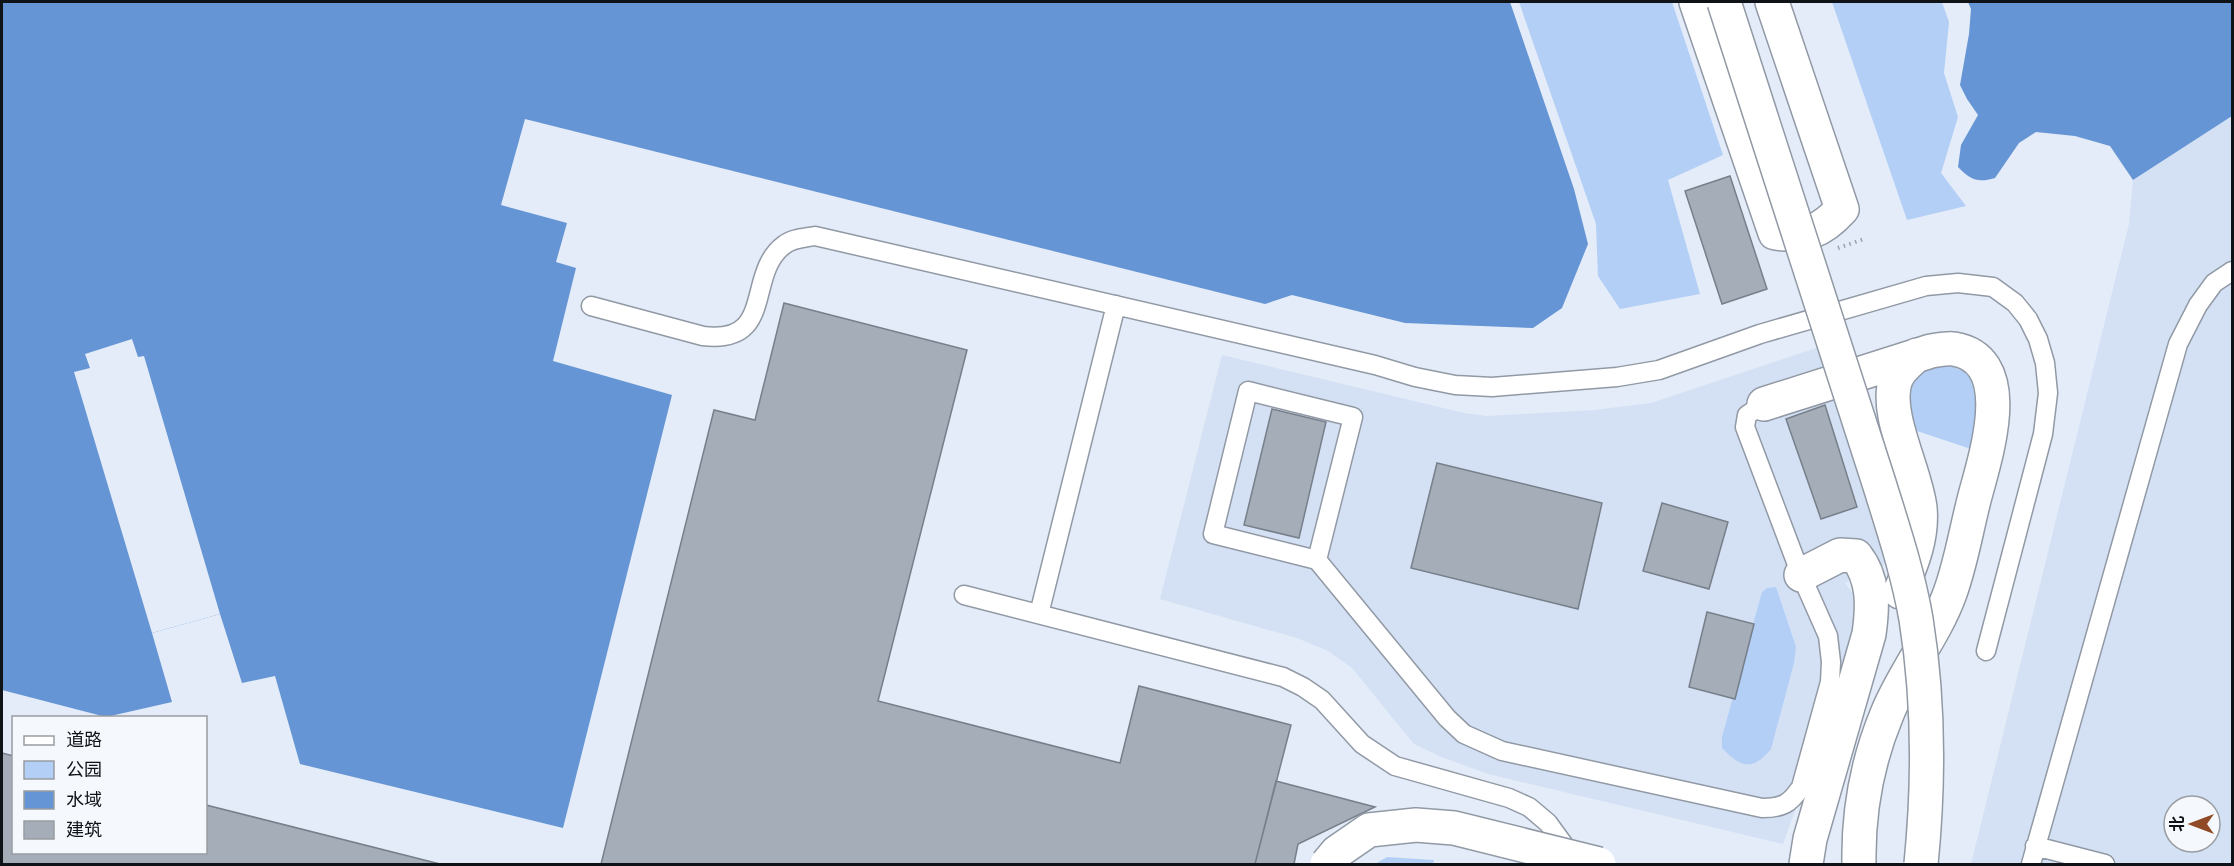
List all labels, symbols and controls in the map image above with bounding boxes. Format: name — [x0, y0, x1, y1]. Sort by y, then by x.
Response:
legend — [12, 716, 207, 854]
text: 道路 — [66, 729, 102, 750]
text: 公园 — [66, 759, 102, 780]
text: 水域 — [66, 789, 102, 810]
north arrow — [2162, 794, 2222, 854]
text: 北 — [2168, 816, 2187, 832]
text: 建筑 — [66, 819, 102, 840]

